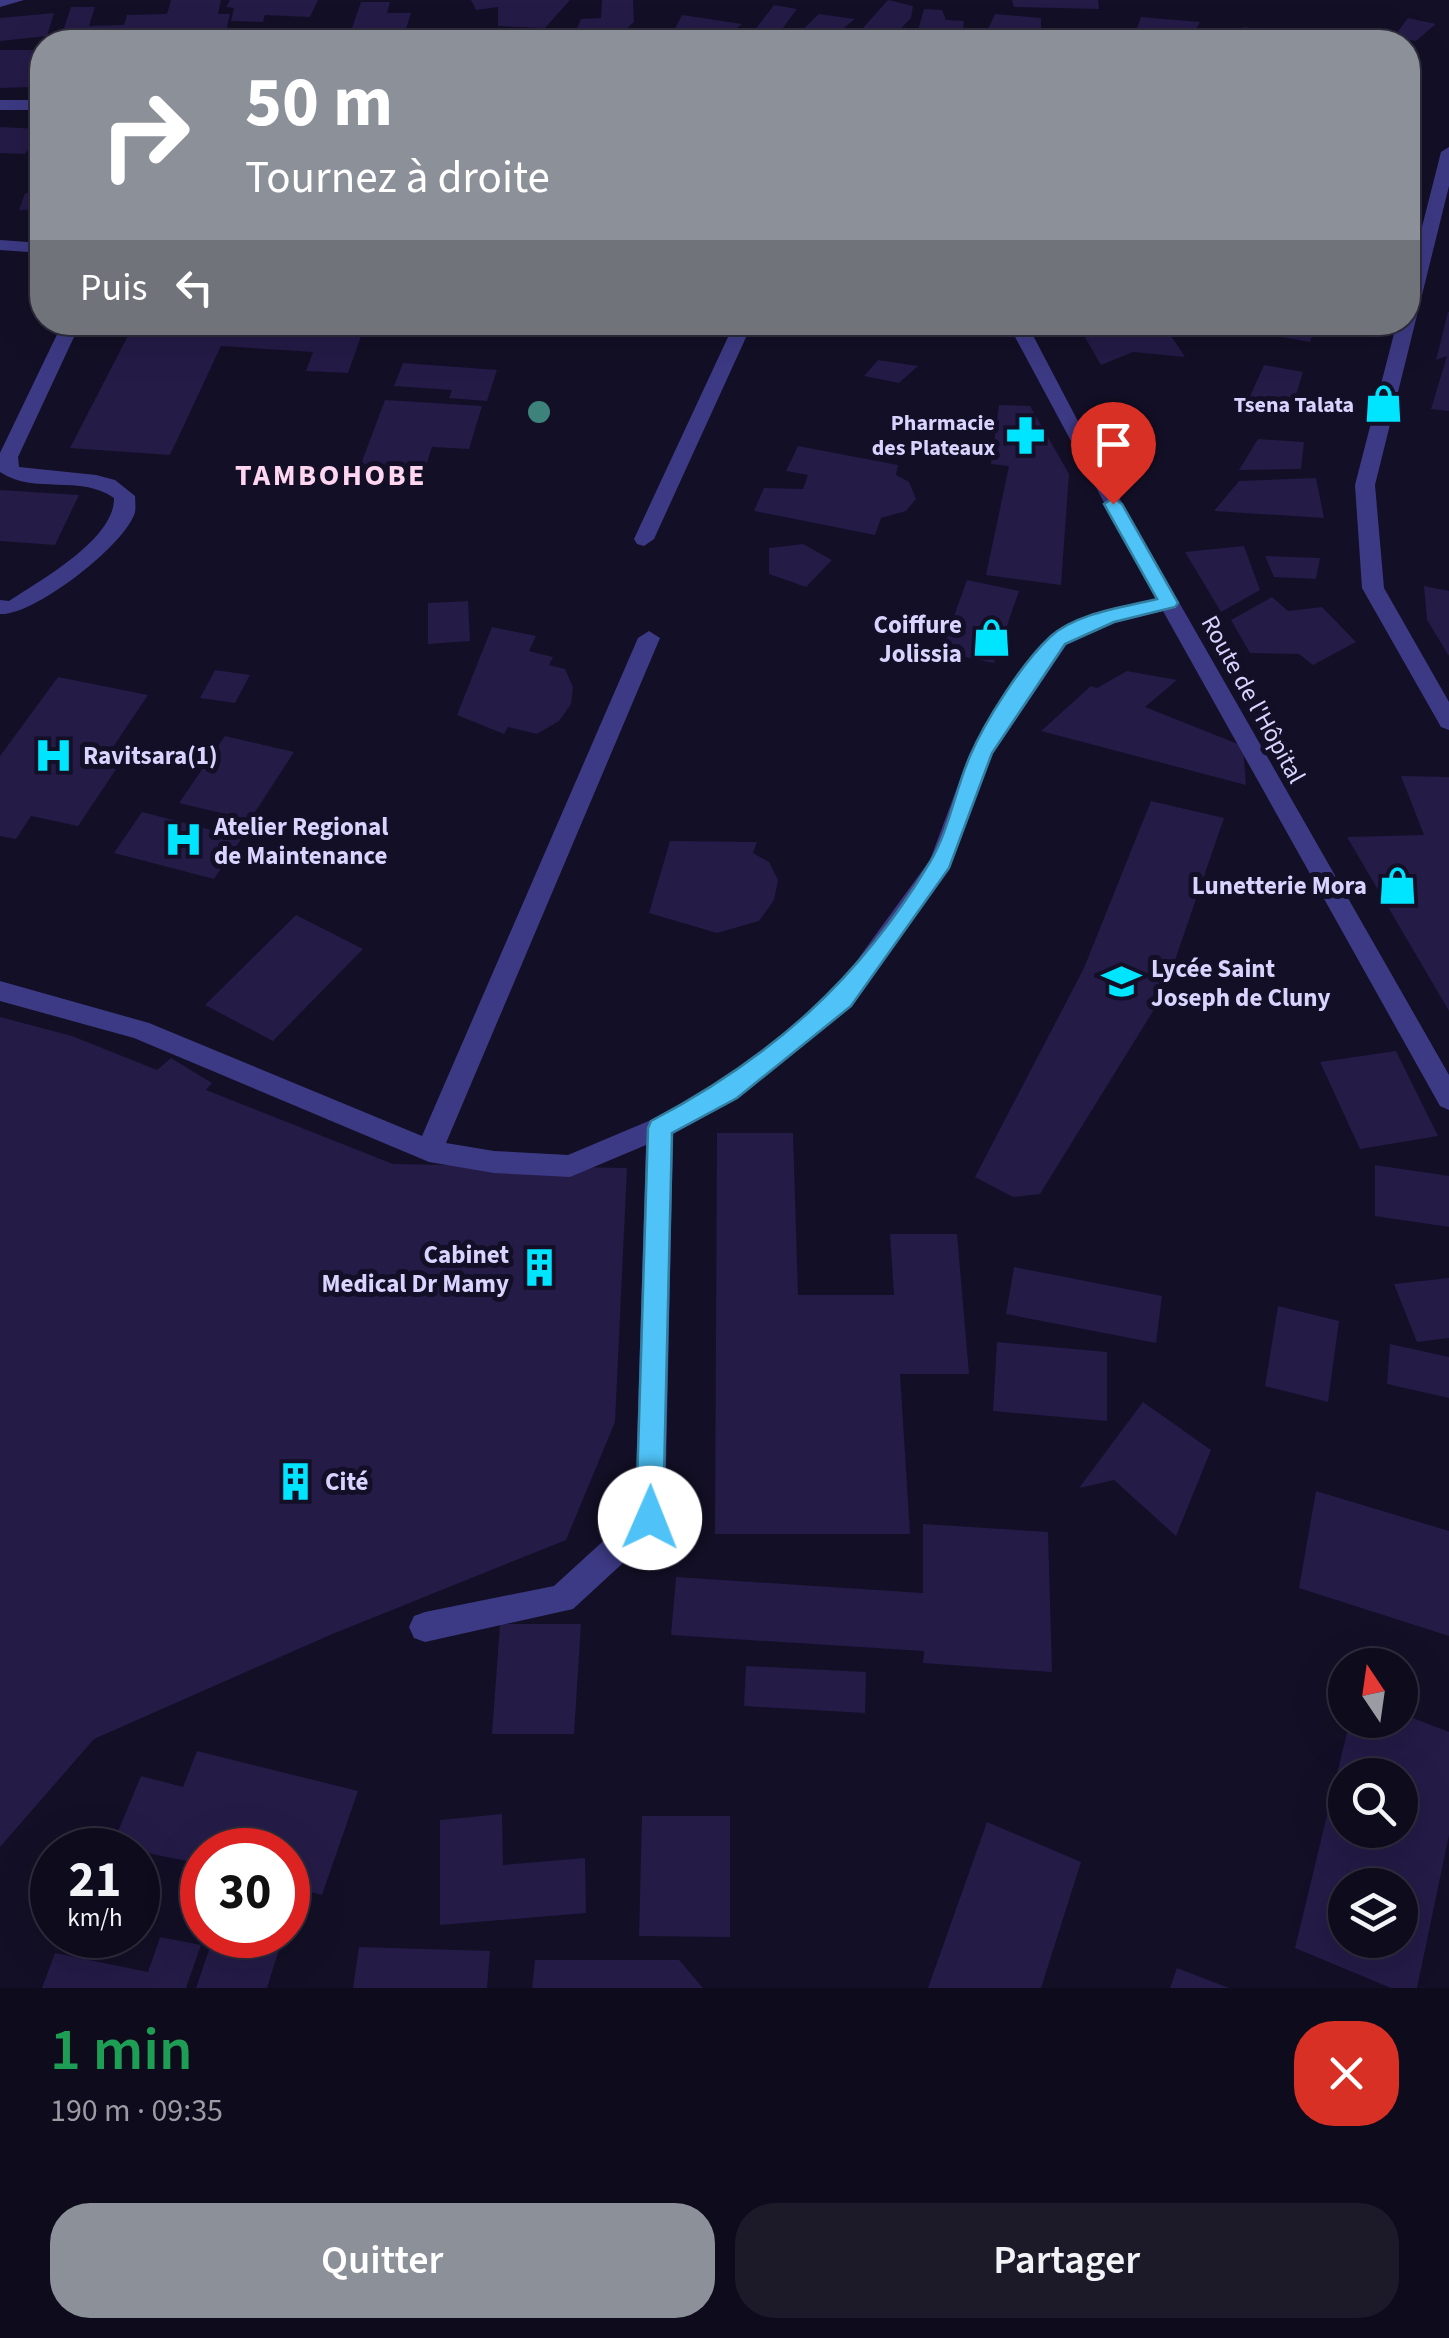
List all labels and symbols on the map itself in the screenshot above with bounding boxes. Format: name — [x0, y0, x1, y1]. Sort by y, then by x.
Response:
shop icon: Tsena Talata — [1363, 383, 1405, 425]
place label: Tsena Talata — [1234, 389, 1354, 421]
pin — [1071, 402, 1156, 505]
place label: Pharmacie des Plateaux — [872, 407, 995, 464]
pharmacy icon: Pharmacie des Plateaux — [1004, 414, 1046, 456]
district label: TAMBOHOBE — [235, 454, 427, 497]
place label: Coiffure Jolissia — [873, 607, 962, 672]
street label: Route de l'Hôpital — [1192, 609, 1314, 790]
shop icon: Coiffure Jolissia — [971, 617, 1013, 659]
hospital icon: Ravitsara(1) — [32, 734, 74, 776]
place label: Ravitsara(1) — [83, 738, 218, 774]
place label: Atelier Regional de Maintenance — [213, 809, 388, 874]
hospital icon: Atelier Regional de Maintenance — [163, 819, 205, 861]
shop icon: Lunetterie Mora — [1376, 864, 1418, 906]
place label: Lunetterie Mora — [1192, 868, 1367, 904]
place label: Lycée Saint Joseph de Cluny — [1151, 951, 1331, 1016]
school or university icon: Lycée Saint Joseph de Cluny — [1100, 961, 1142, 1003]
place label: Cabinet Medical Dr Mamy — [321, 1237, 509, 1302]
building icon: Cabinet Medical Dr Mamy — [518, 1247, 560, 1289]
building icon: Cité — [274, 1460, 316, 1502]
place label: Cité — [325, 1464, 369, 1500]
position arrow — [598, 1466, 702, 1570]
north arrow — [1328, 1648, 1418, 1738]
speed limit sign: 30 — [180, 1828, 310, 1958]

